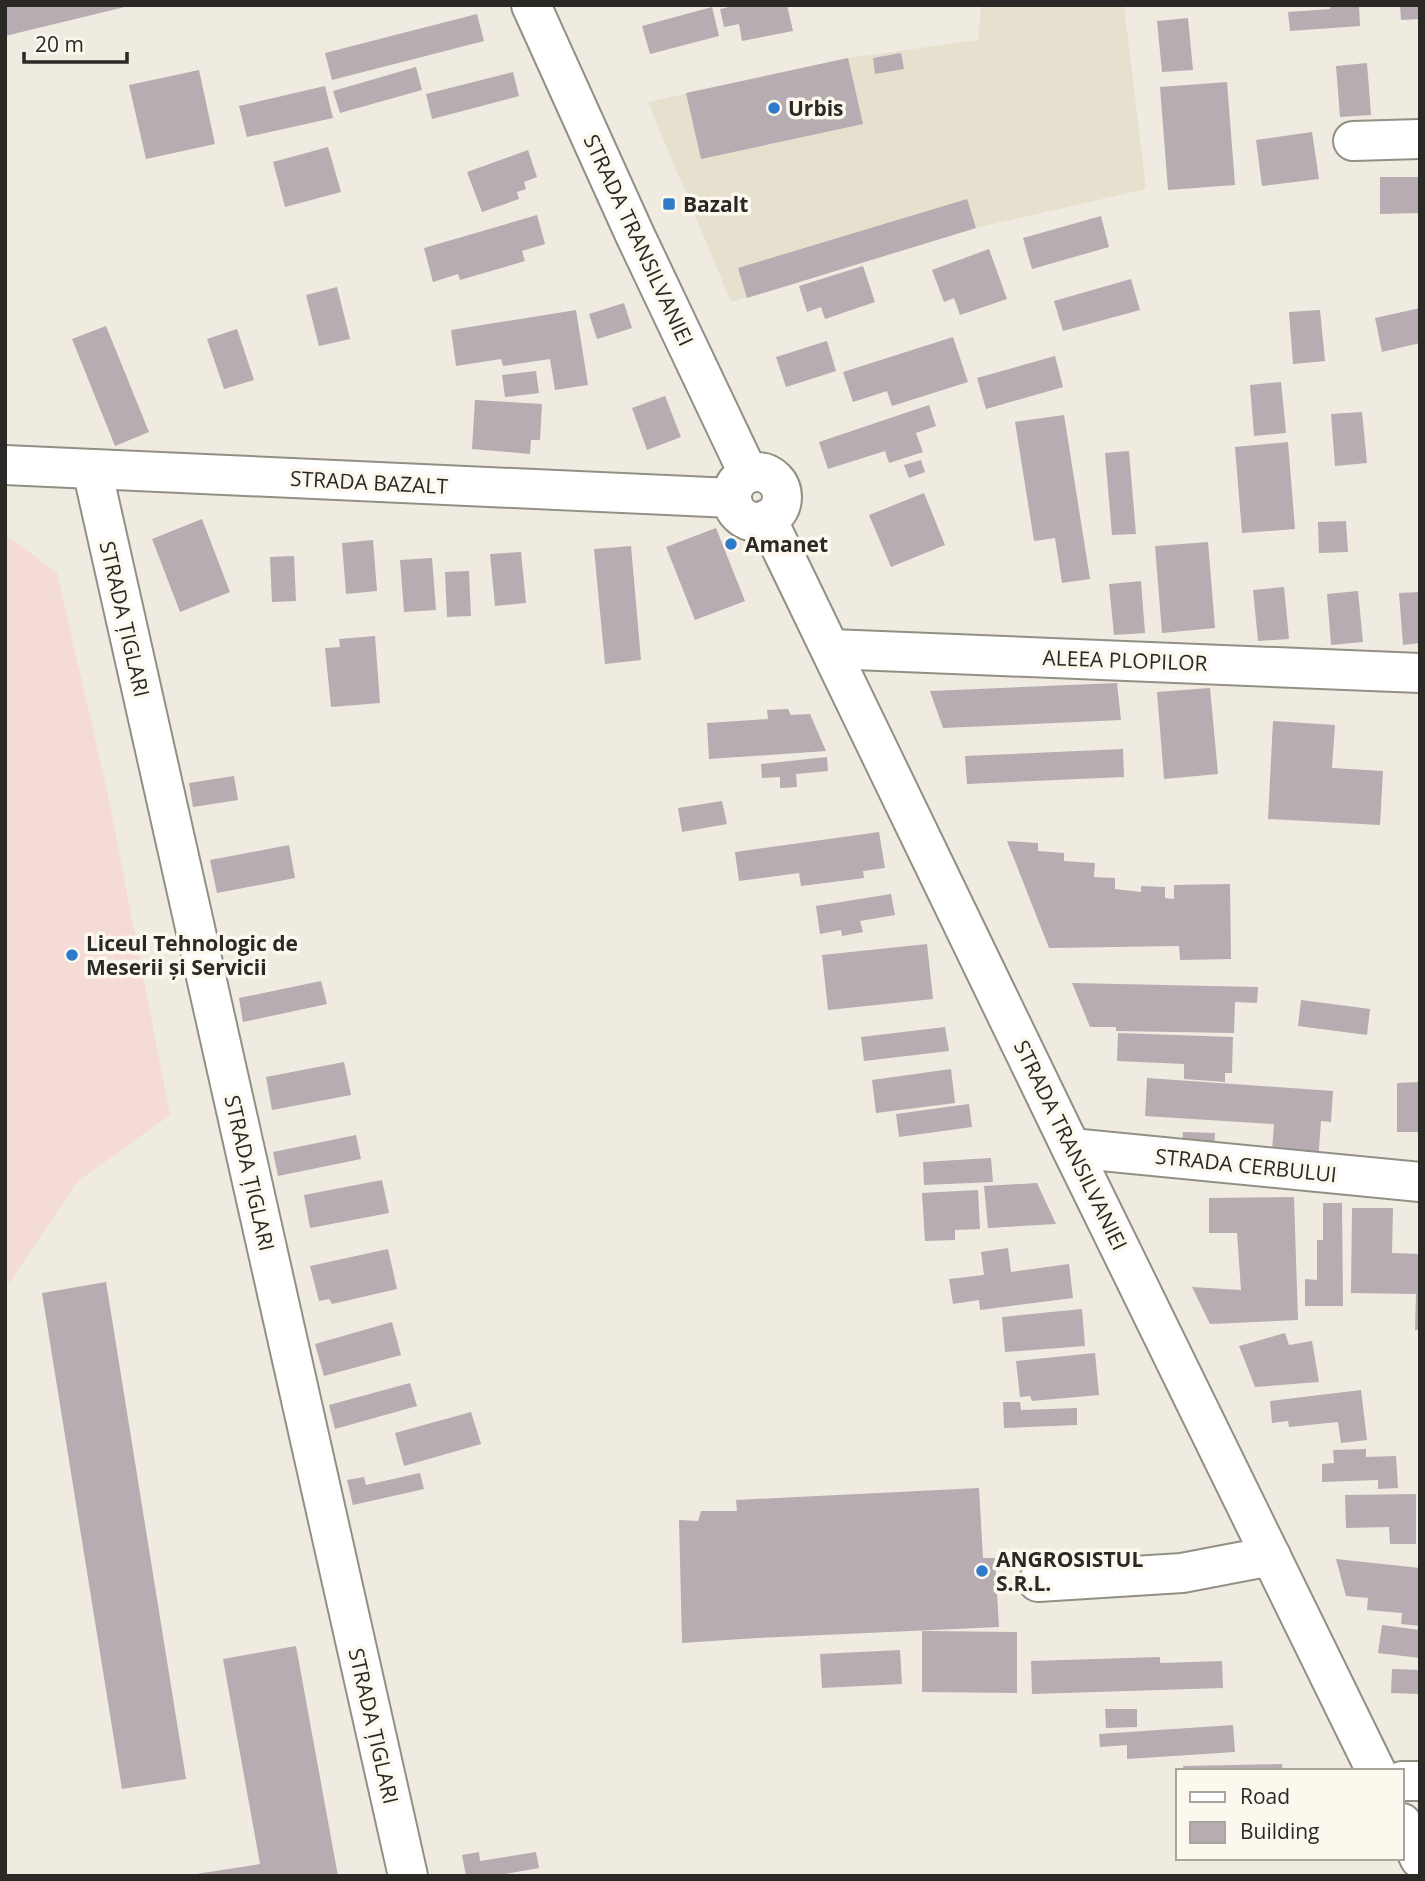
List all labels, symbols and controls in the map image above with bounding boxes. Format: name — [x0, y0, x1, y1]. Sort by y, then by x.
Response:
scale bar — [24, 21, 128, 65]
text: 20 m — [35, 30, 84, 58]
place label: Urbis — [788, 94, 844, 122]
marker: Urbis — [766, 100, 782, 116]
street label: STRADA TRANSILVANIEI — [578, 130, 700, 350]
place label: Bazalt — [683, 190, 748, 218]
marker: Bazalt — [661, 196, 677, 212]
street label: STRADA BAZALT — [289, 464, 449, 500]
place label: Amanet — [745, 530, 828, 558]
marker: Amanet — [723, 536, 739, 552]
street label: STRADA ȚIGLARI — [93, 538, 157, 700]
street label: ALEEA PLOPILOR — [1042, 643, 1208, 677]
place label: Liceul Tehnologic de Meserii și Servicii — [86, 929, 298, 981]
marker: Liceul Tehnologic de Meserii și Servicii — [64, 947, 80, 963]
street label: STRADA TRANSILVANIEI — [1008, 1035, 1134, 1255]
street label: STRADA ȚIGLARI — [218, 1092, 282, 1254]
street label: STRADA CERBULUI — [1154, 1142, 1338, 1188]
place label: ANGROSISTUL S.R.L. — [996, 1545, 1143, 1597]
marker: ANGROSISTUL S.R.L. — [974, 1563, 990, 1579]
street label: STRADA ȚIGLARI — [342, 1645, 406, 1807]
legend — [1176, 1769, 1404, 1860]
text: Road — [1240, 1782, 1290, 1810]
text: Building — [1240, 1817, 1319, 1845]

